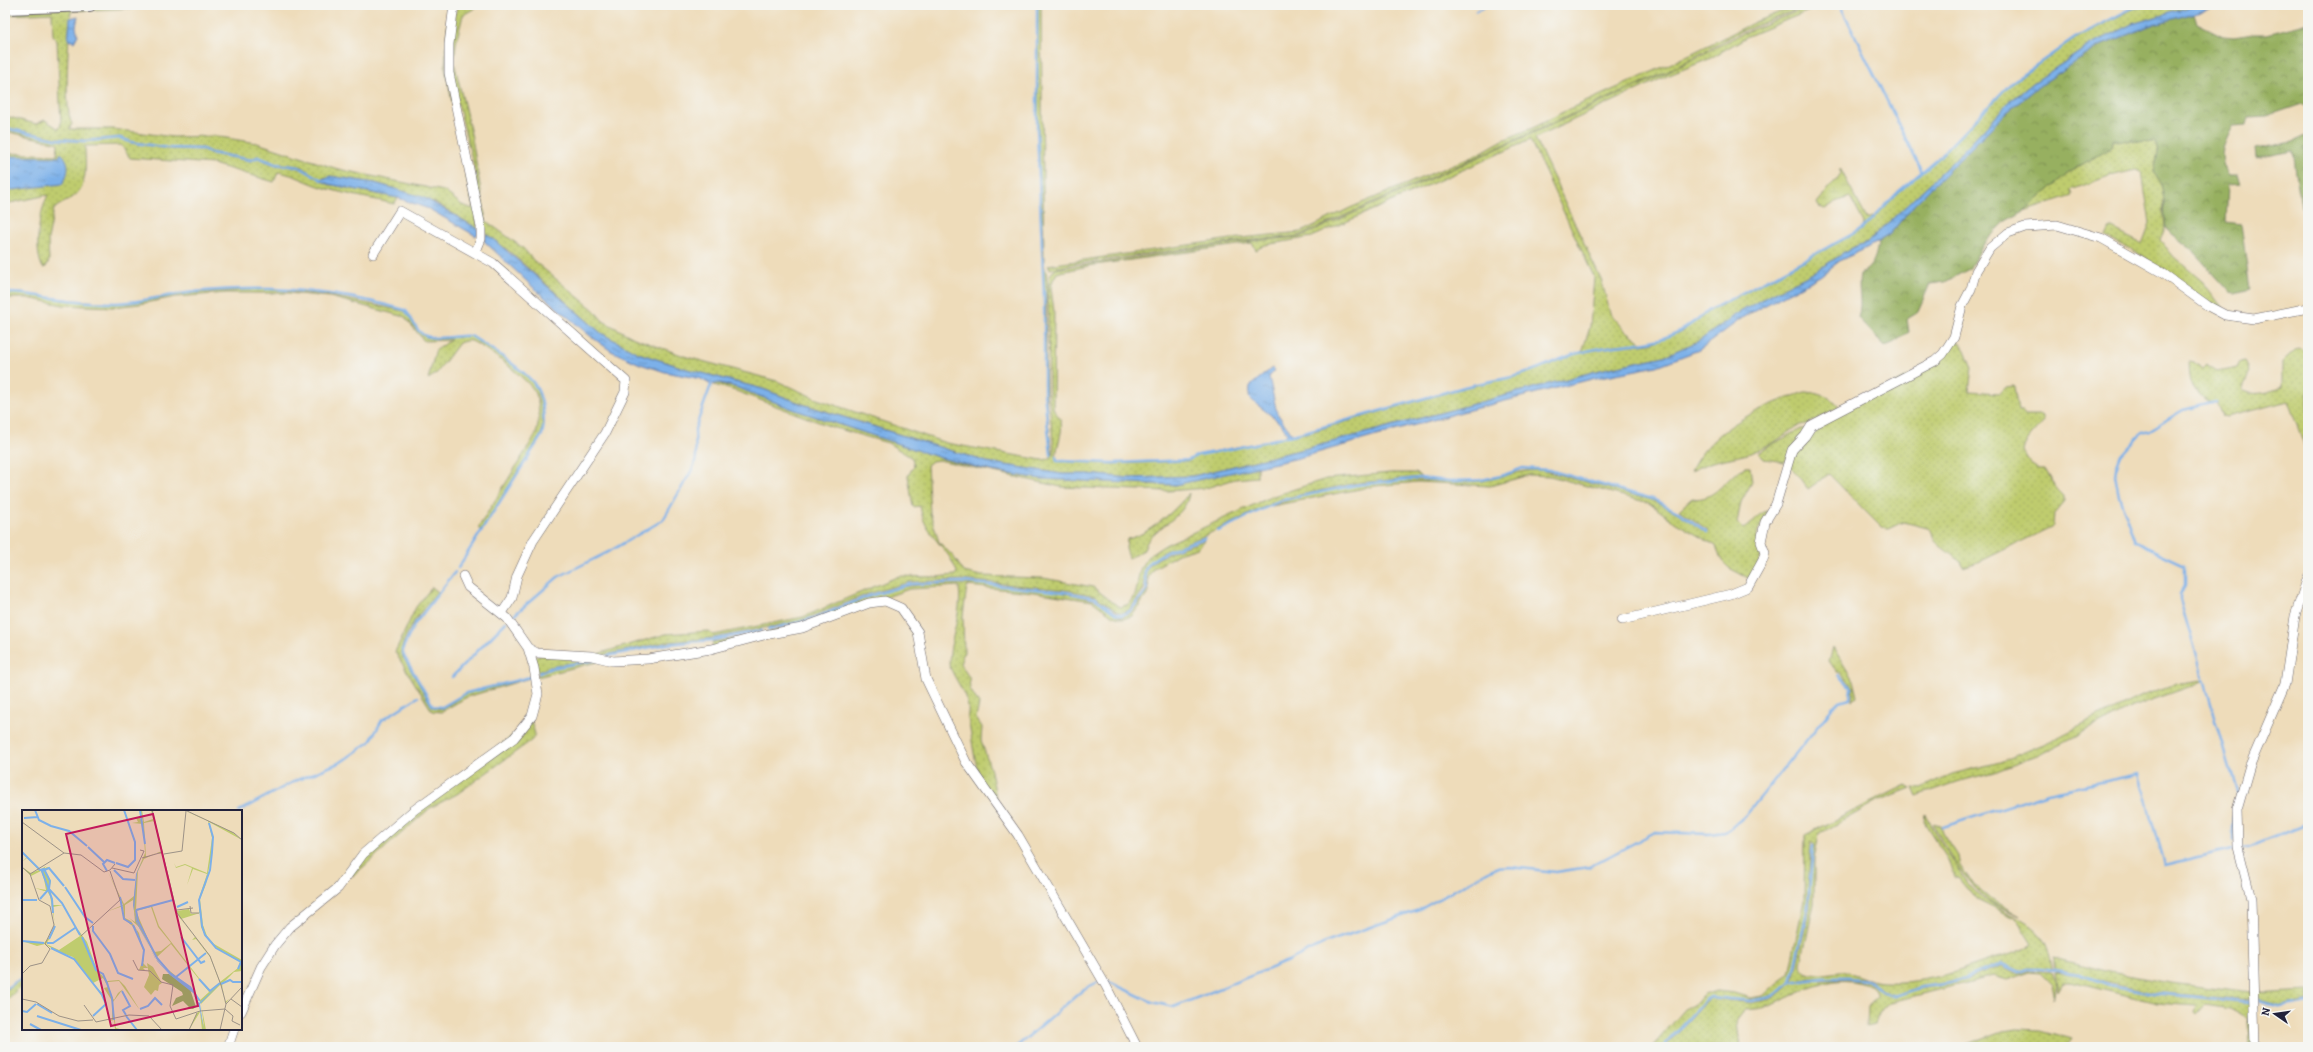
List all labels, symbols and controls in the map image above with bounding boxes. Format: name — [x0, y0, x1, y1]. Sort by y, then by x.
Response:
inset map — [22, 810, 242, 1030]
north arrow — [2255, 994, 2295, 1034]
text: N — [2258, 1006, 2274, 1017]

